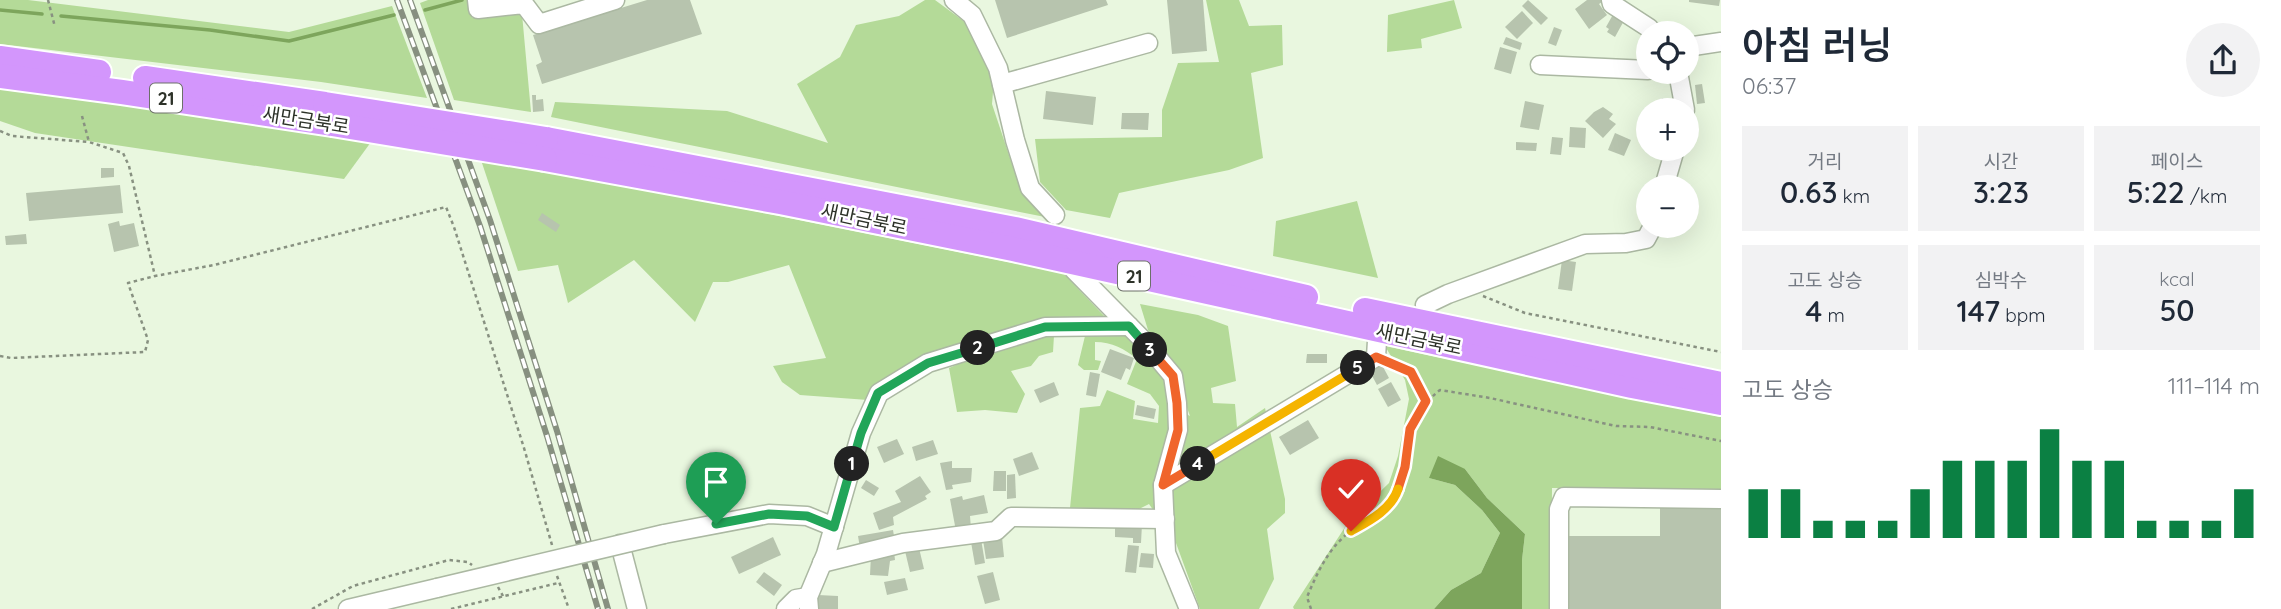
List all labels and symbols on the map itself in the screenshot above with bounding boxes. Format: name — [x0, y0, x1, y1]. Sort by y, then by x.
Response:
road number: 21 — [150, 84, 182, 113]
street label: 새만금북로 — [261, 101, 351, 139]
street label: 새만금북로 — [819, 198, 909, 240]
road number: 21 — [1118, 262, 1150, 290]
street label: 새만금북로 — [1374, 318, 1464, 360]
pin: 2 — [960, 330, 996, 366]
pin: 3 — [1132, 332, 1168, 368]
pin: 5 — [1340, 350, 1376, 386]
pin: 1 — [834, 447, 870, 482]
pin: 4 — [1180, 447, 1216, 482]
pin — [686, 452, 746, 524]
pin — [1321, 459, 1381, 531]

